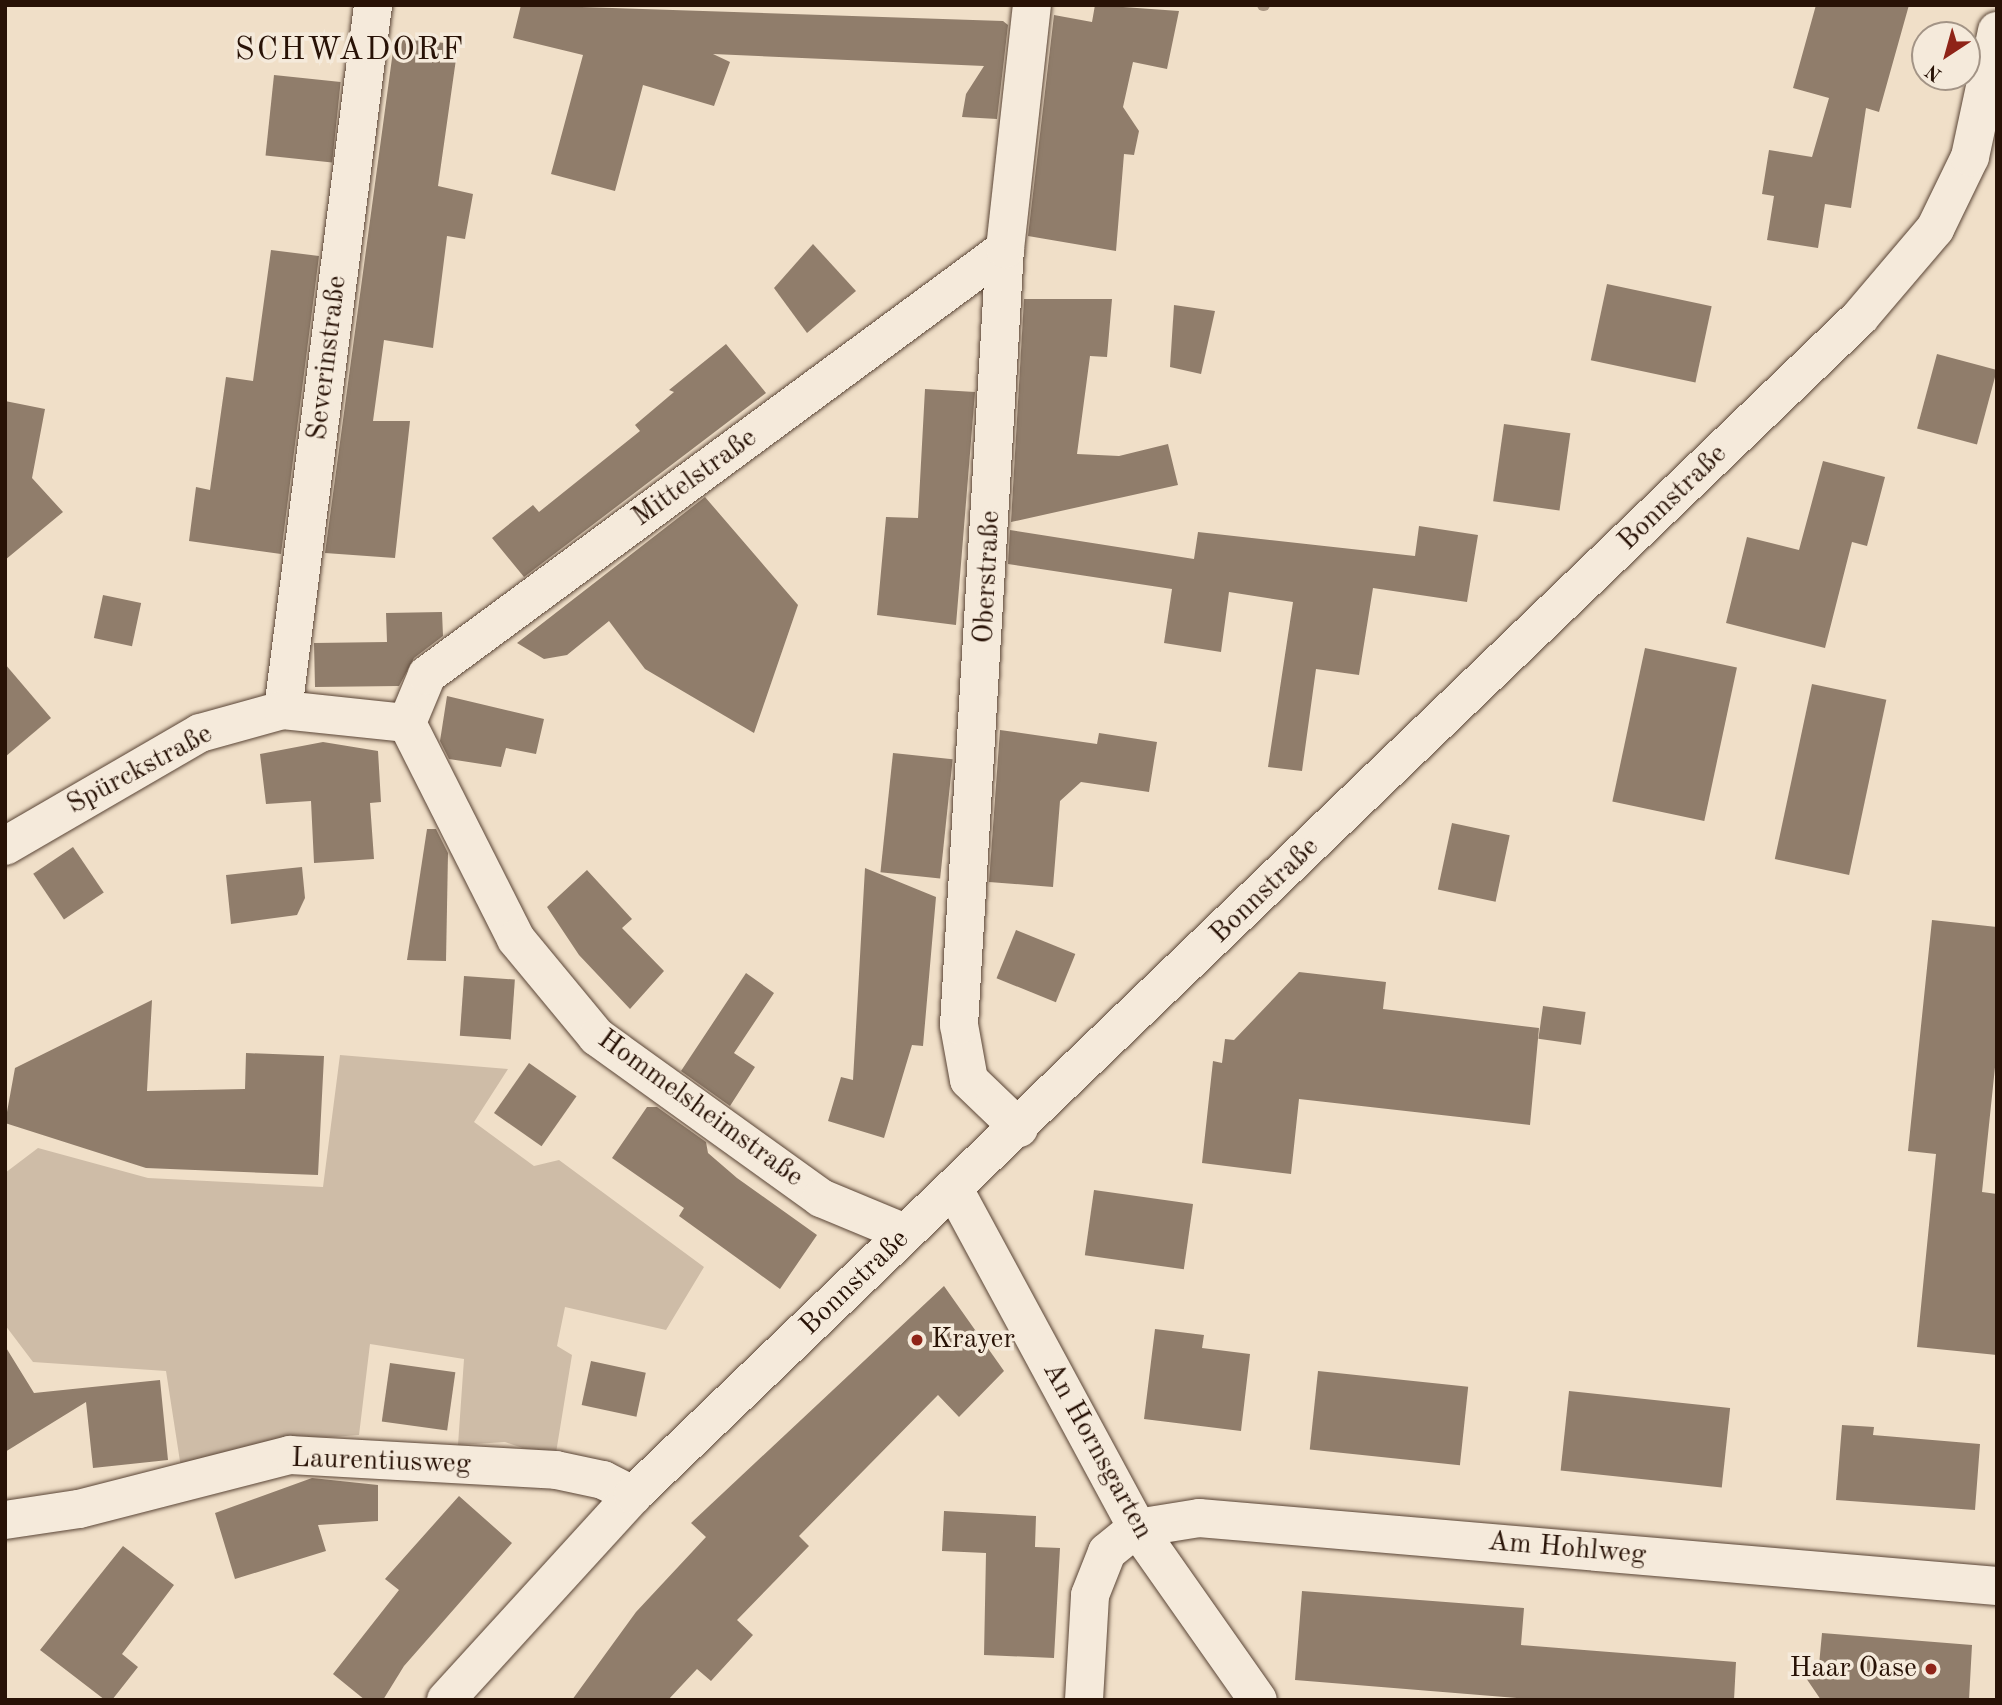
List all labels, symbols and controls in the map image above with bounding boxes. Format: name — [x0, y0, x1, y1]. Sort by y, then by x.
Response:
north arrow — [1911, 21, 1981, 91]
district label: SCHWADORF — [236, 32, 464, 70]
text: N — [1923, 60, 1946, 84]
street label: Severinstraße — [301, 274, 355, 442]
street label: Mittelstraße — [626, 422, 764, 534]
street label: Bonnstraße — [1612, 438, 1734, 558]
street label: Oberstraße — [968, 510, 1008, 644]
street label: Spürckstraße — [62, 718, 218, 822]
street label: Bonnstraße — [1204, 831, 1326, 951]
street label: Hommelsheimstraße — [591, 1023, 809, 1195]
street label: Bonnstraße — [794, 1223, 916, 1343]
place label: Krayer — [931, 1323, 1015, 1357]
marker: Krayer — [909, 1332, 925, 1348]
street label: An Hornsgarten — [1034, 1357, 1160, 1545]
street label: Laurentiusweg — [291, 1442, 471, 1482]
street label: Am Hohlweg — [1487, 1525, 1647, 1573]
place label: Haar Oase — [1789, 1652, 1917, 1686]
marker: Haar Oase — [1923, 1661, 1939, 1677]

